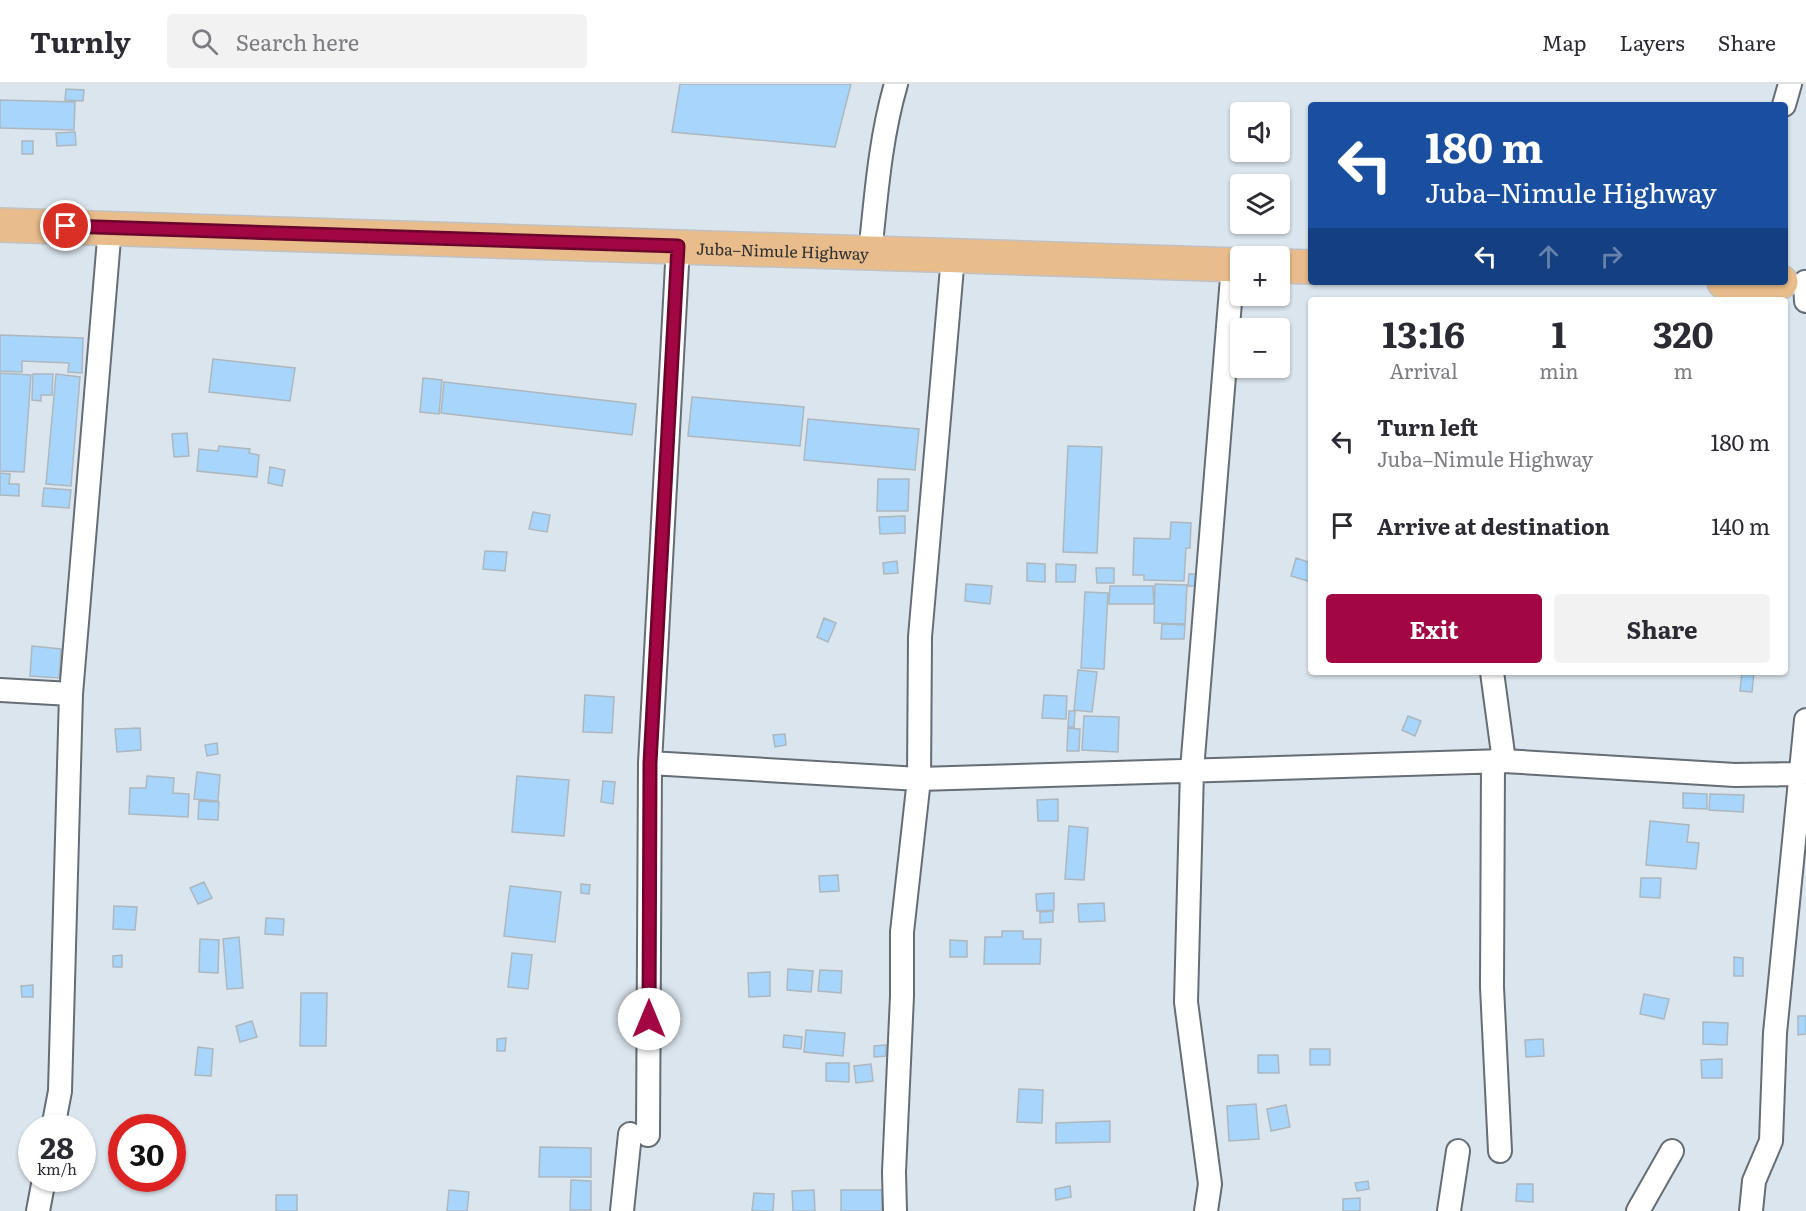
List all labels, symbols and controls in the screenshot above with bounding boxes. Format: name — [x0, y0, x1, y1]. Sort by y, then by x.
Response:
search box — [167, 14, 587, 68]
text: Turnly — [30, 20, 131, 62]
icon: search — [188, 25, 221, 58]
text: Search here — [236, 25, 359, 58]
text: Map — [1542, 26, 1587, 57]
text: Layers — [1620, 26, 1685, 57]
text: Share — [1718, 26, 1776, 57]
map controls — [1230, 102, 1290, 378]
button: sound — [1230, 102, 1290, 162]
text: 180 m — [1425, 114, 1543, 176]
icon: left — [1326, 126, 1404, 204]
text: Juba–Nimule Highway — [1425, 171, 1717, 211]
button: layers — [1230, 174, 1290, 234]
pin — [40, 200, 91, 251]
icon: arrive — [49, 209, 82, 242]
street label: Juba–Nimule Highway — [696, 235, 870, 265]
icon: left — [1469, 240, 1502, 273]
icon: ahead — [1532, 240, 1565, 273]
icon: right — [1595, 240, 1628, 273]
button: + — [1230, 246, 1290, 306]
text: 13:16 — [1382, 306, 1465, 359]
text: 1 — [1551, 306, 1566, 359]
text: 320 — [1653, 306, 1714, 359]
button: − — [1230, 318, 1290, 378]
text: Arrival — [1389, 355, 1458, 385]
text: min — [1539, 355, 1579, 385]
text: m — [1674, 355, 1693, 385]
text: Turn left — [1377, 410, 1478, 443]
icon: left — [1326, 425, 1359, 458]
text: 180 m — [1710, 425, 1770, 458]
text: Juba–Nimule Highway — [1377, 443, 1593, 473]
icon: arrive — [1326, 509, 1359, 542]
text: Arrive at destination — [1377, 509, 1610, 542]
text: 140 m — [1711, 509, 1770, 542]
button: Exit — [1326, 594, 1542, 663]
button: Share — [1554, 594, 1770, 663]
position arrow — [617, 987, 681, 1051]
speed limit sign: 30 — [108, 1114, 186, 1192]
text: 28 — [40, 1124, 74, 1168]
text: km/h — [37, 1157, 77, 1180]

